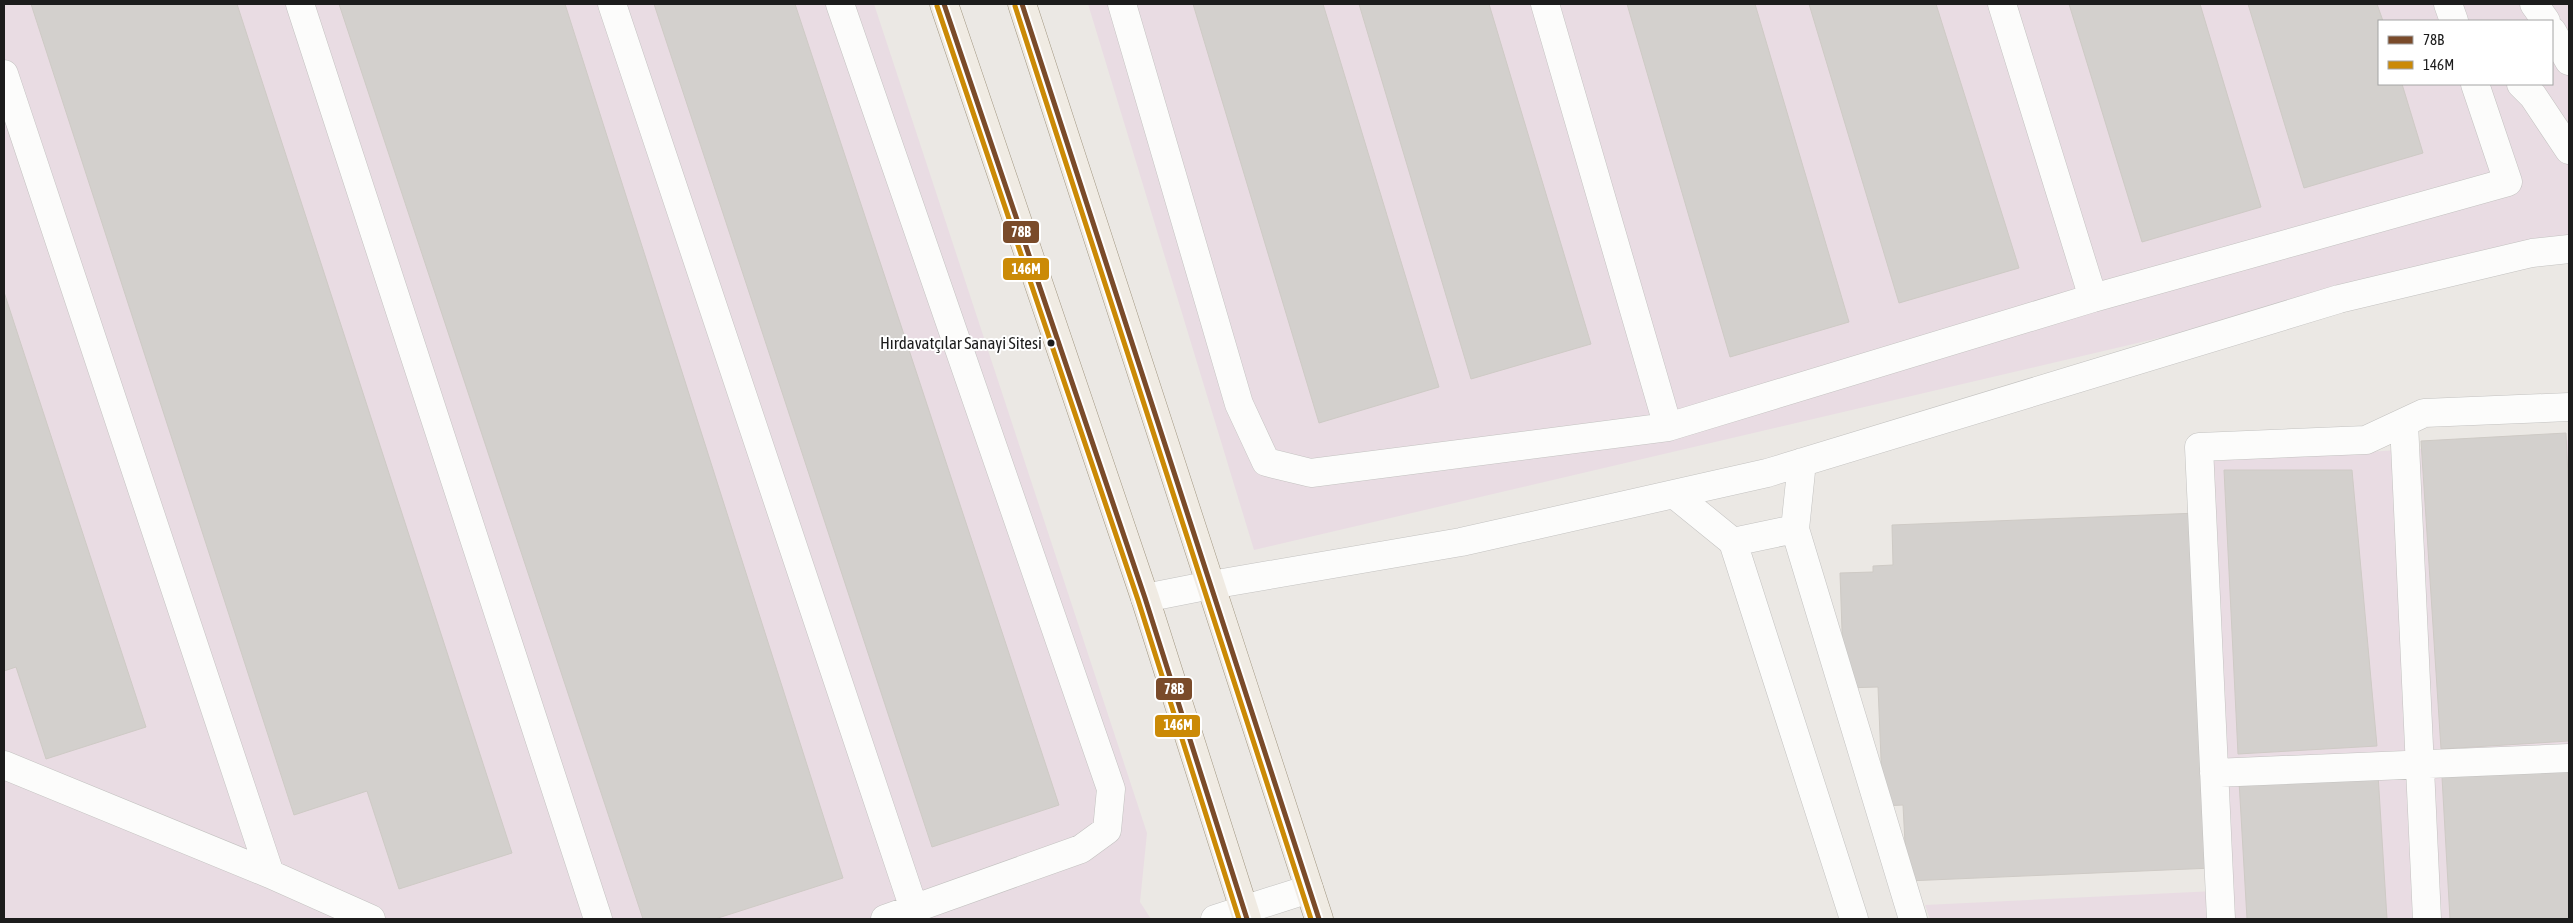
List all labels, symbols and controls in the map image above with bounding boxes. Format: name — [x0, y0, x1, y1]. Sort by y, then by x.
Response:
legend — [2378, 20, 2553, 85]
text: 78B — [2423, 31, 2444, 48]
text: 146M — [2423, 56, 2454, 73]
line badge: 78B — [1002, 220, 1040, 244]
text: 78B — [1011, 224, 1031, 240]
line badge: 146M — [1002, 257, 1050, 281]
text: 146M — [1011, 261, 1041, 277]
place label: Hırdavatçılar Sanayi Sitesi — [880, 333, 1042, 353]
marker: Hırdavatçılar Sanayi Sitesi — [1046, 338, 1056, 348]
line badge: 78B — [1155, 677, 1193, 701]
text: 78B — [1164, 681, 1184, 697]
line badge: 146M — [1154, 714, 1201, 738]
text: 146M — [1163, 717, 1193, 733]

